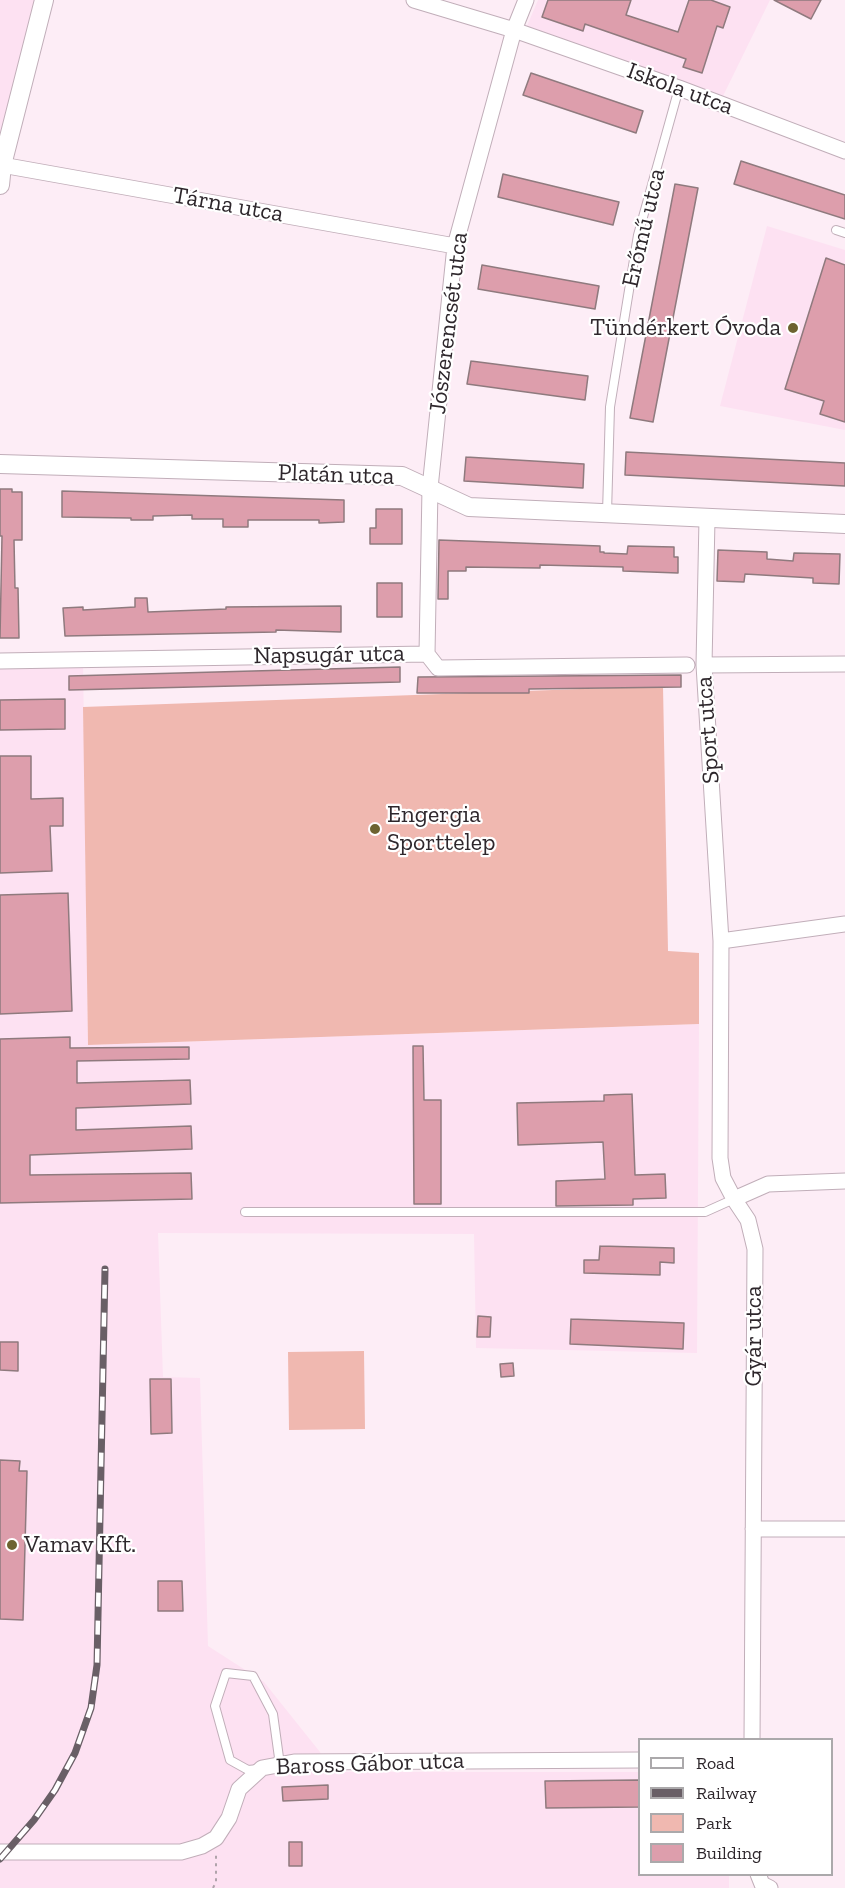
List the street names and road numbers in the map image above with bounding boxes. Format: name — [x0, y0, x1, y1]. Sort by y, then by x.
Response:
street label: Iskola utca — [623, 56, 737, 122]
street label: Erőmű utca — [616, 166, 672, 290]
street label: Tárna utca — [170, 181, 286, 229]
street label: Jószerencsét utca — [424, 230, 474, 416]
street label: Platán utca — [277, 459, 395, 491]
street label: Napsugár utca — [253, 639, 405, 671]
street label: Sport utca — [690, 675, 726, 785]
street label: Gyár utca — [740, 1285, 768, 1387]
street label: Baross Gábor utca — [275, 1746, 465, 1782]

